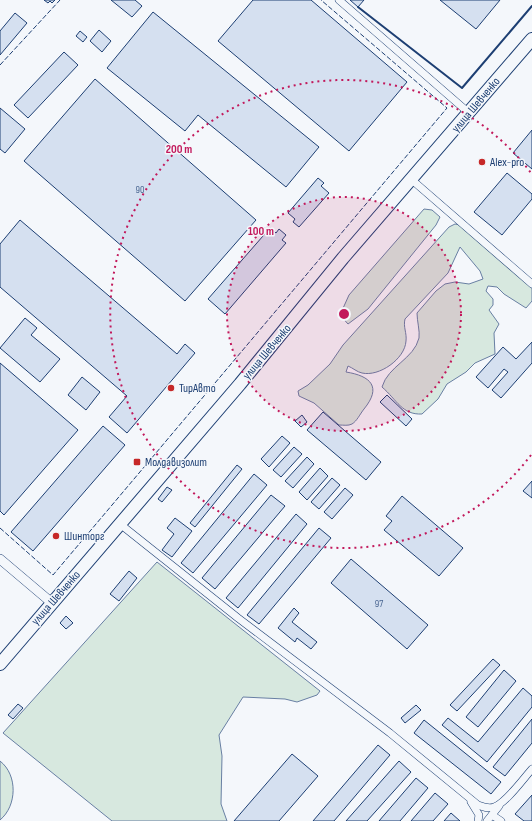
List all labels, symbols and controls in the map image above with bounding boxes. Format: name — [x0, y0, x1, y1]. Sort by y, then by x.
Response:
street label: улица Шевченко — [449, 74, 503, 136]
text: 200 m — [166, 142, 192, 157]
place label: Alex-pro — [489, 155, 524, 170]
marker: Alex-pro — [477, 157, 487, 167]
house number: 90 — [136, 184, 144, 196]
text: 100 m — [248, 224, 274, 239]
centre of rings — [337, 307, 351, 321]
street label: улица Шевченко — [240, 321, 294, 383]
place label: ТирАвто — [179, 381, 216, 396]
marker: ТирАвто — [166, 383, 176, 393]
place label: Молдавизолит — [145, 455, 207, 470]
marker: Молдавизолит — [132, 457, 142, 467]
place label: Шинторг — [64, 529, 104, 544]
marker: Шинторг — [51, 531, 61, 541]
street label: улица Шевченко — [28, 568, 84, 628]
house number: 97 — [375, 598, 383, 610]

